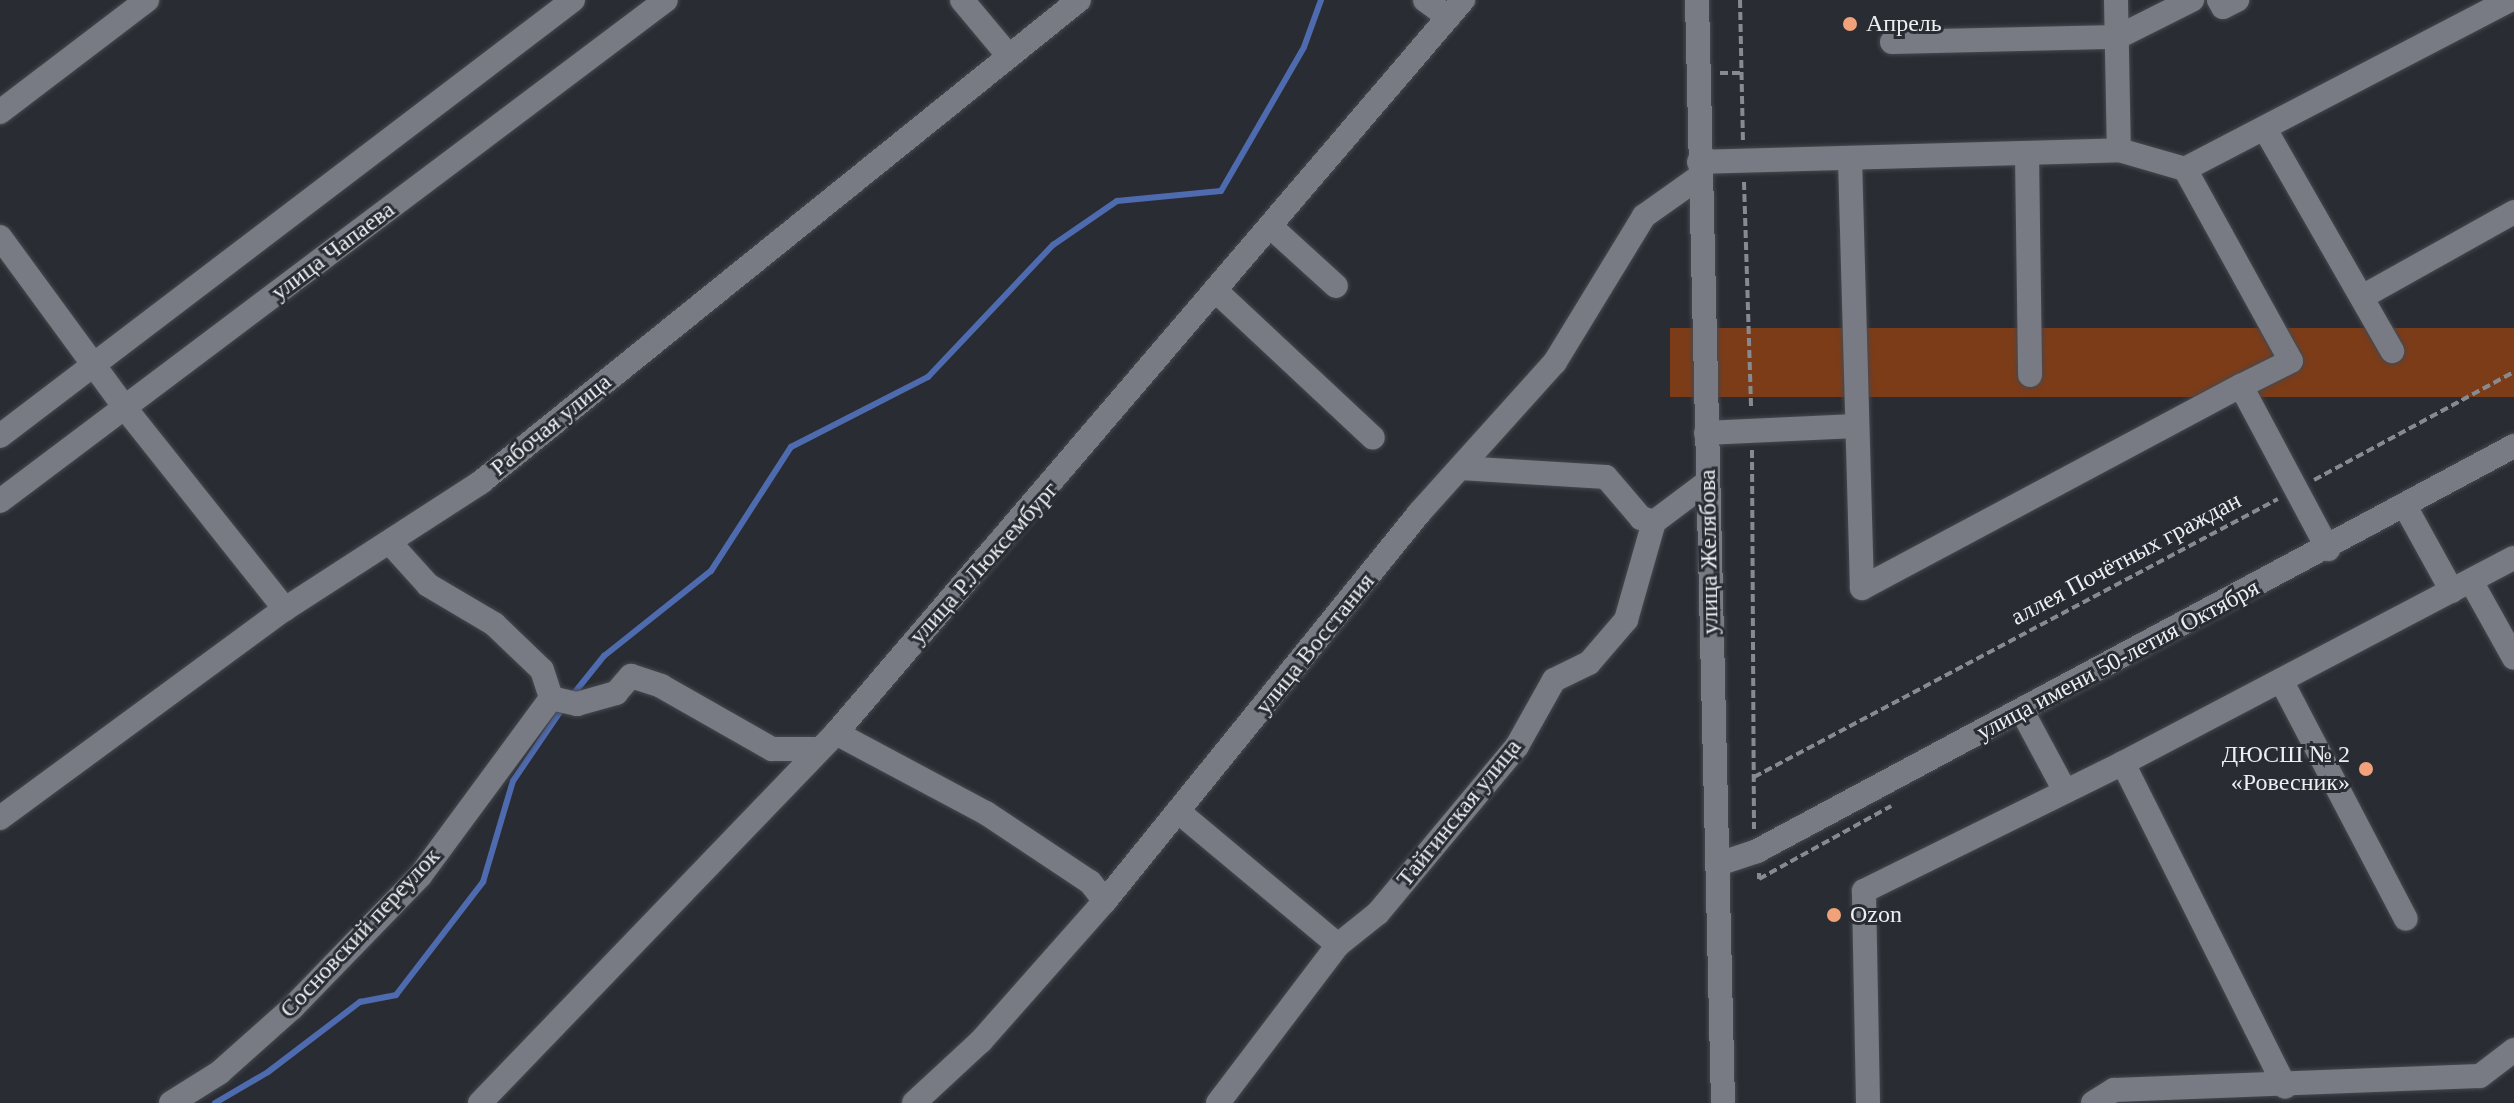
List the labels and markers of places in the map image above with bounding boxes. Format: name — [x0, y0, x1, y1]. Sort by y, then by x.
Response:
place label: Апрель — [1866, 10, 1942, 38]
marker: Апрель — [1841, 15, 1859, 33]
place label: ДЮСШ № 2 «Ровесник» — [2222, 741, 2350, 797]
marker: ДЮСШ № 2 «Ровесник» — [2357, 760, 2375, 778]
place label: Ozon — [1850, 901, 1902, 929]
marker: Ozon — [1825, 906, 1843, 924]

